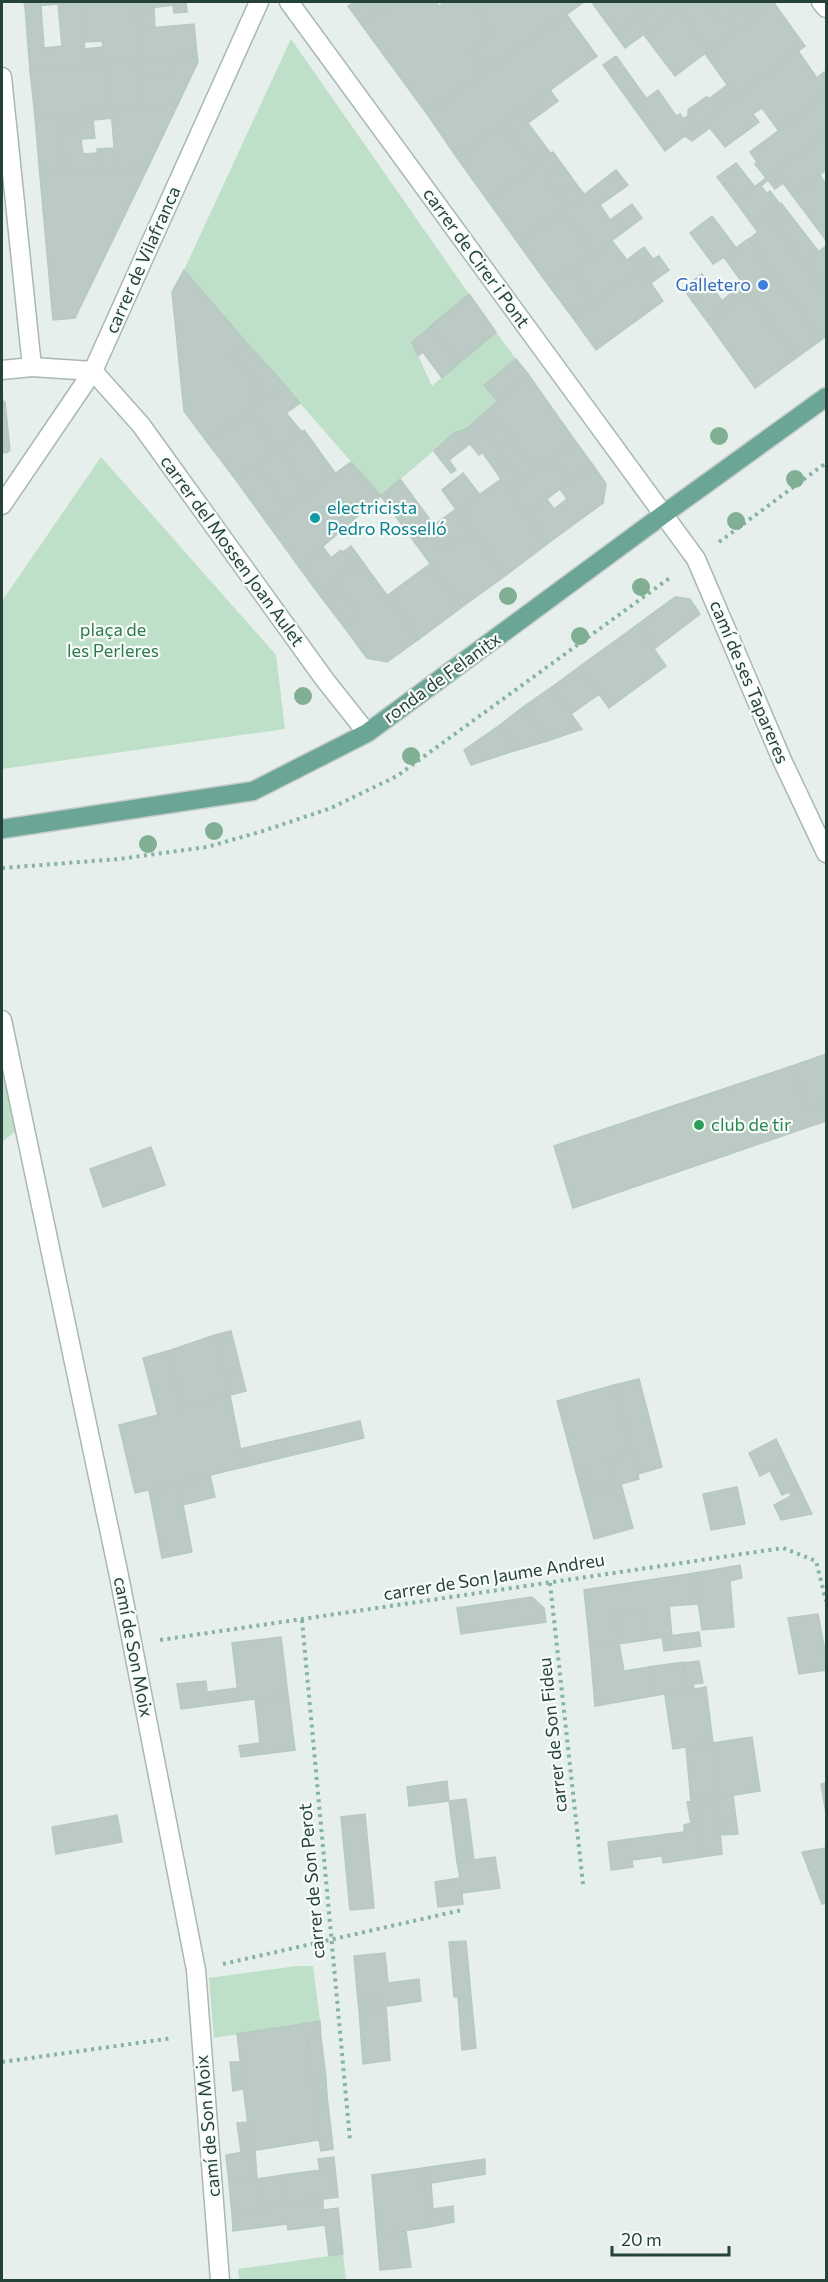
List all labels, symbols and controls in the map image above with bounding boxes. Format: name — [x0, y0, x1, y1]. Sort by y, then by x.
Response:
street label: carrer de Vilafranca — [100, 182, 184, 337]
street label: carrer de Cirer i Pont — [419, 183, 535, 332]
place label: Galletero — [676, 273, 751, 295]
marker: Galletero — [756, 278, 770, 292]
street label: carrer del Mossen Joan Aulet — [156, 451, 309, 650]
place label: electricista Pedro Rosselló — [327, 496, 447, 539]
marker: electricista Pedro Rosselló — [308, 511, 322, 525]
street label: camí de ses Tapareres — [706, 597, 794, 767]
park label: plaça de les Perleres — [67, 618, 159, 661]
street label: ronda de Felanitx — [378, 627, 505, 727]
place label: club de tir — [711, 1113, 791, 1135]
marker: club de tir — [692, 1118, 706, 1132]
street label: carrer de Son Jaume Andreu — [382, 1548, 606, 1604]
street label: camí de Son Moix — [110, 1575, 158, 1719]
street label: carrer de Son Fideu — [533, 1656, 571, 1814]
street label: carrer de Son Perot — [293, 1802, 329, 1960]
street label: camí de Son Moix — [190, 2054, 224, 2198]
scale bar — [612, 2219, 729, 2257]
text: 20 m — [621, 2228, 662, 2250]

